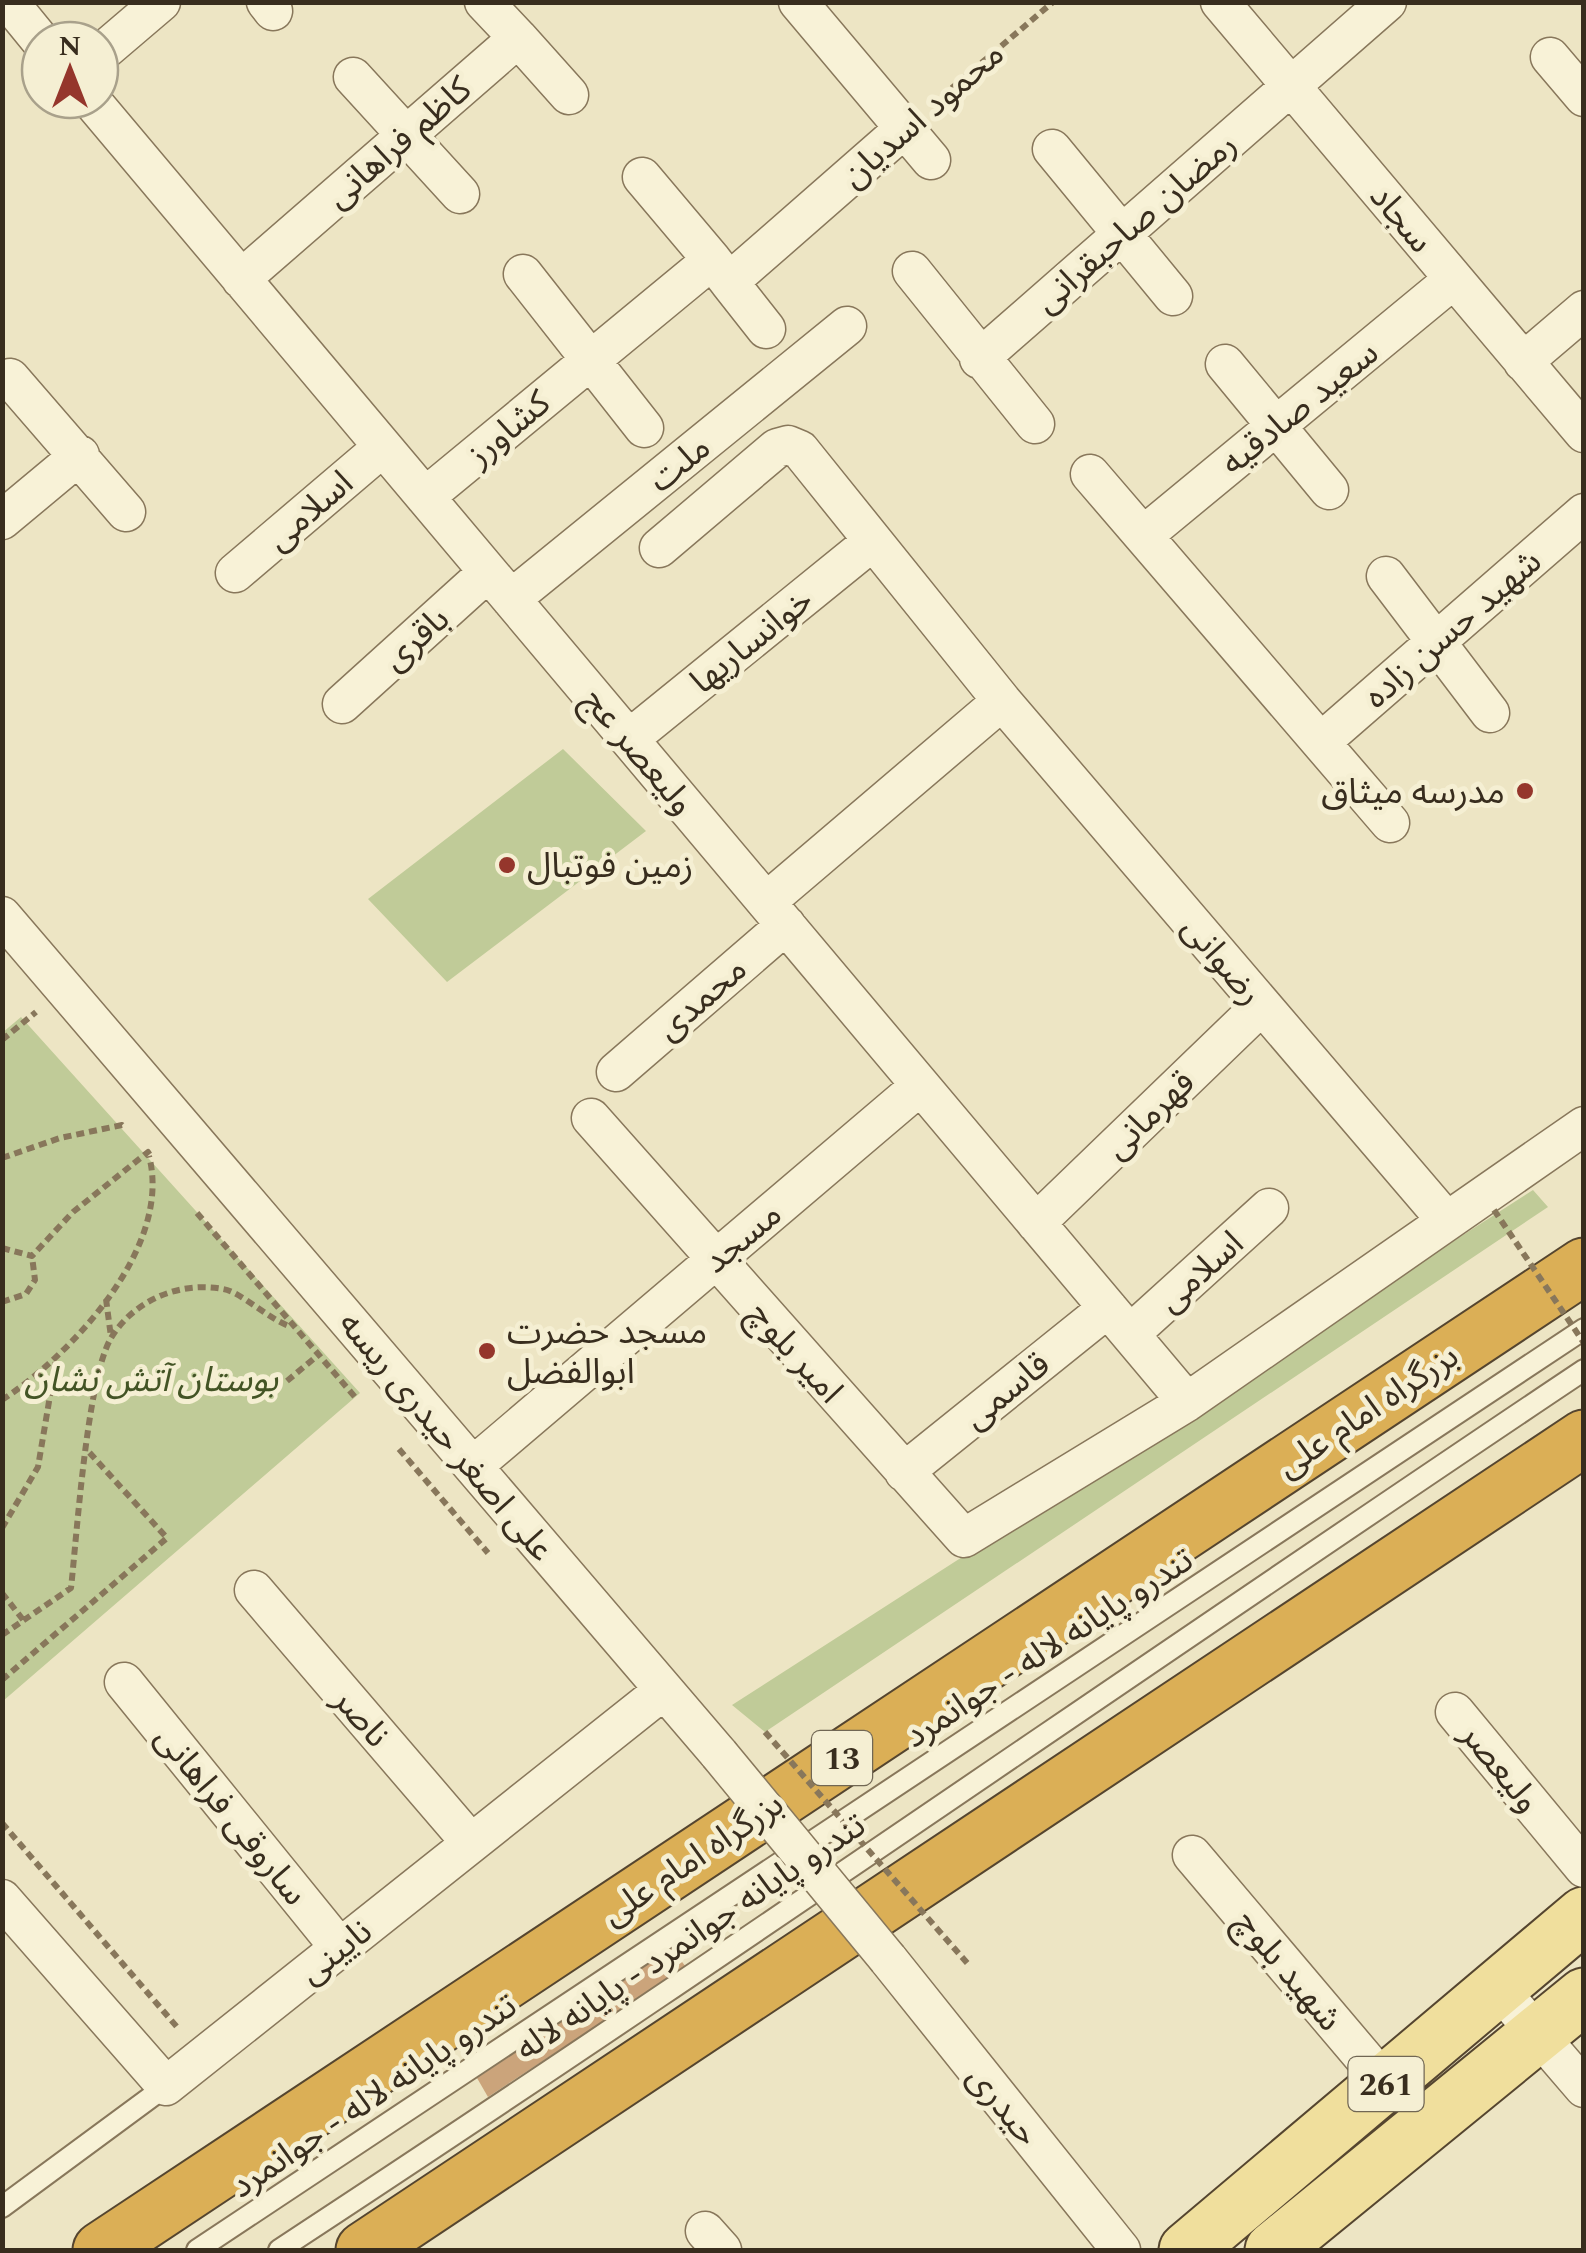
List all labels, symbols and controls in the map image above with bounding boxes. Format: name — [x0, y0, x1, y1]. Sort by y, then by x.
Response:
north arrow — [20, 20, 120, 120]
text: N — [59, 25, 81, 68]
street label: محمود اسدیان — [829, 29, 1017, 201]
street label: کاظم فراهانی — [314, 64, 484, 222]
street label: رمضان صاحبقرانی — [1023, 120, 1249, 327]
street label: سجاد — [1356, 173, 1446, 265]
street label: سعید صادقیه — [1209, 328, 1391, 489]
street label: کشاورز — [455, 378, 563, 481]
street label: ملت — [637, 422, 723, 506]
street label: اسلامی — [255, 458, 365, 564]
street label: شهید حسن زاده — [1352, 536, 1554, 722]
street label: خوانساریها — [679, 575, 825, 707]
street label: باقری — [370, 594, 462, 684]
street label: ولیعصر عج — [569, 677, 707, 827]
place label: مدرسه میثاق — [1321, 766, 1505, 819]
marker: مدرسه میثاق — [1514, 780, 1536, 802]
place label: زمین فوتبال — [527, 840, 693, 893]
marker: زمین فوتبال — [496, 854, 518, 876]
street label: رضوانی — [1168, 904, 1275, 1018]
street label: محمدی — [645, 944, 759, 1054]
street label: قهرمانی — [1092, 1058, 1208, 1172]
street label: مسجد — [692, 1189, 794, 1287]
street label: اسلامی — [1146, 1219, 1256, 1326]
street label: امیر بلوچ — [734, 1290, 855, 1416]
street label: علی اصغر حیدری ریسه — [325, 1300, 567, 1574]
place label: مسجد حضرت ابوالفضل — [507, 1306, 707, 1399]
street label: بزرگراه امام علی — [1266, 1331, 1470, 1492]
street label: قاسمی — [952, 1339, 1062, 1443]
marker: مسجد حضرت ابوالفضل — [476, 1340, 498, 1362]
park label: بوستان آتش نشان — [24, 1354, 278, 1407]
street label: تندرو پایانه لاله - جوانمرد — [893, 1534, 1204, 1762]
street label: ناصر — [319, 1675, 402, 1760]
street label: ولیعصر — [1446, 1710, 1553, 1825]
street label: ساروقی فراهانی — [141, 1714, 320, 1918]
road number: 13 — [812, 1731, 872, 1785]
street label: بزرگراه امام علی — [591, 1779, 795, 1940]
street label: تندرو پایانه جوانمرد - پایانه لاله — [505, 1800, 877, 2075]
street label: شهید بلوچ — [1221, 1898, 1355, 2044]
street label: نایینی — [288, 1906, 384, 1998]
street label: تندرو پایانه لاله - جوانمرد — [220, 1980, 528, 2212]
street label: حیدری — [953, 2054, 1052, 2158]
road number: 261 — [1348, 2057, 1424, 2111]

